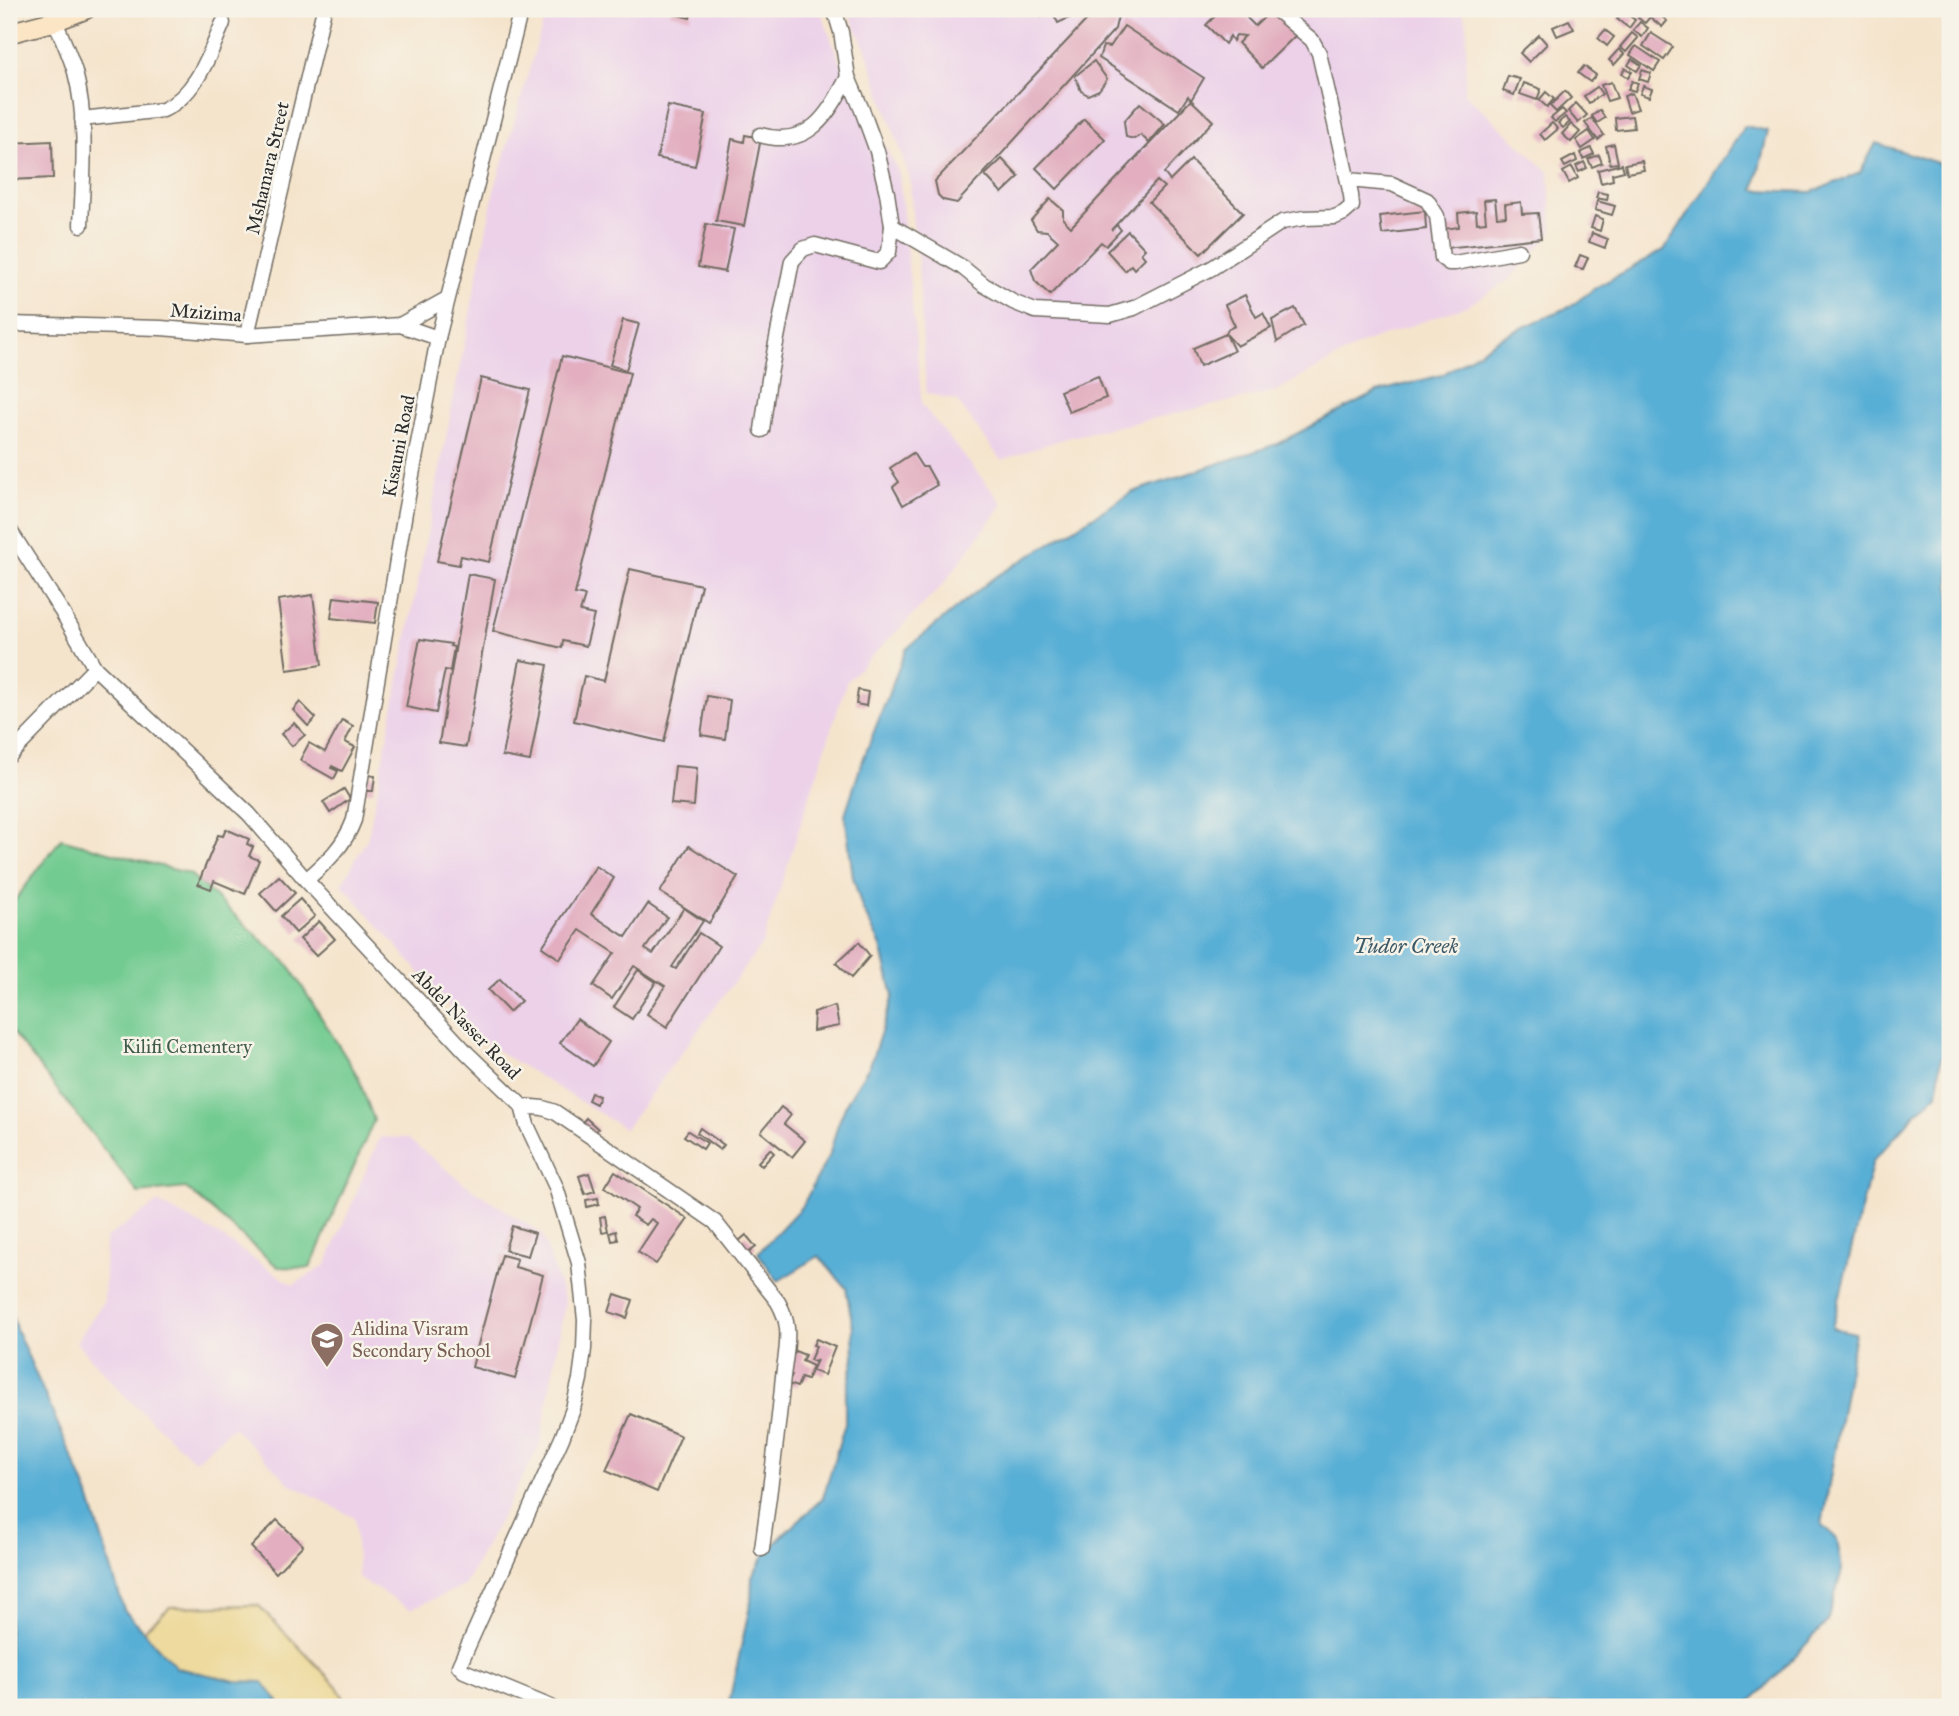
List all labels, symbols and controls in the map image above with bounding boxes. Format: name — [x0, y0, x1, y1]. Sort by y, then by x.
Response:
street label: Mshamara Street — [241, 99, 294, 237]
street label: Mzizima — [169, 299, 243, 327]
street label: Kisauni Road — [377, 392, 420, 499]
water label: Tudor Creek — [1354, 933, 1459, 959]
street label: Abdel Nasser Road — [407, 962, 526, 1084]
park label: Kilifi Cementery — [122, 1035, 253, 1058]
place label: Alidina Visram Secondary School — [351, 1317, 491, 1362]
school or university icon: Alidina Visram Secondary School — [308, 1320, 346, 1369]

